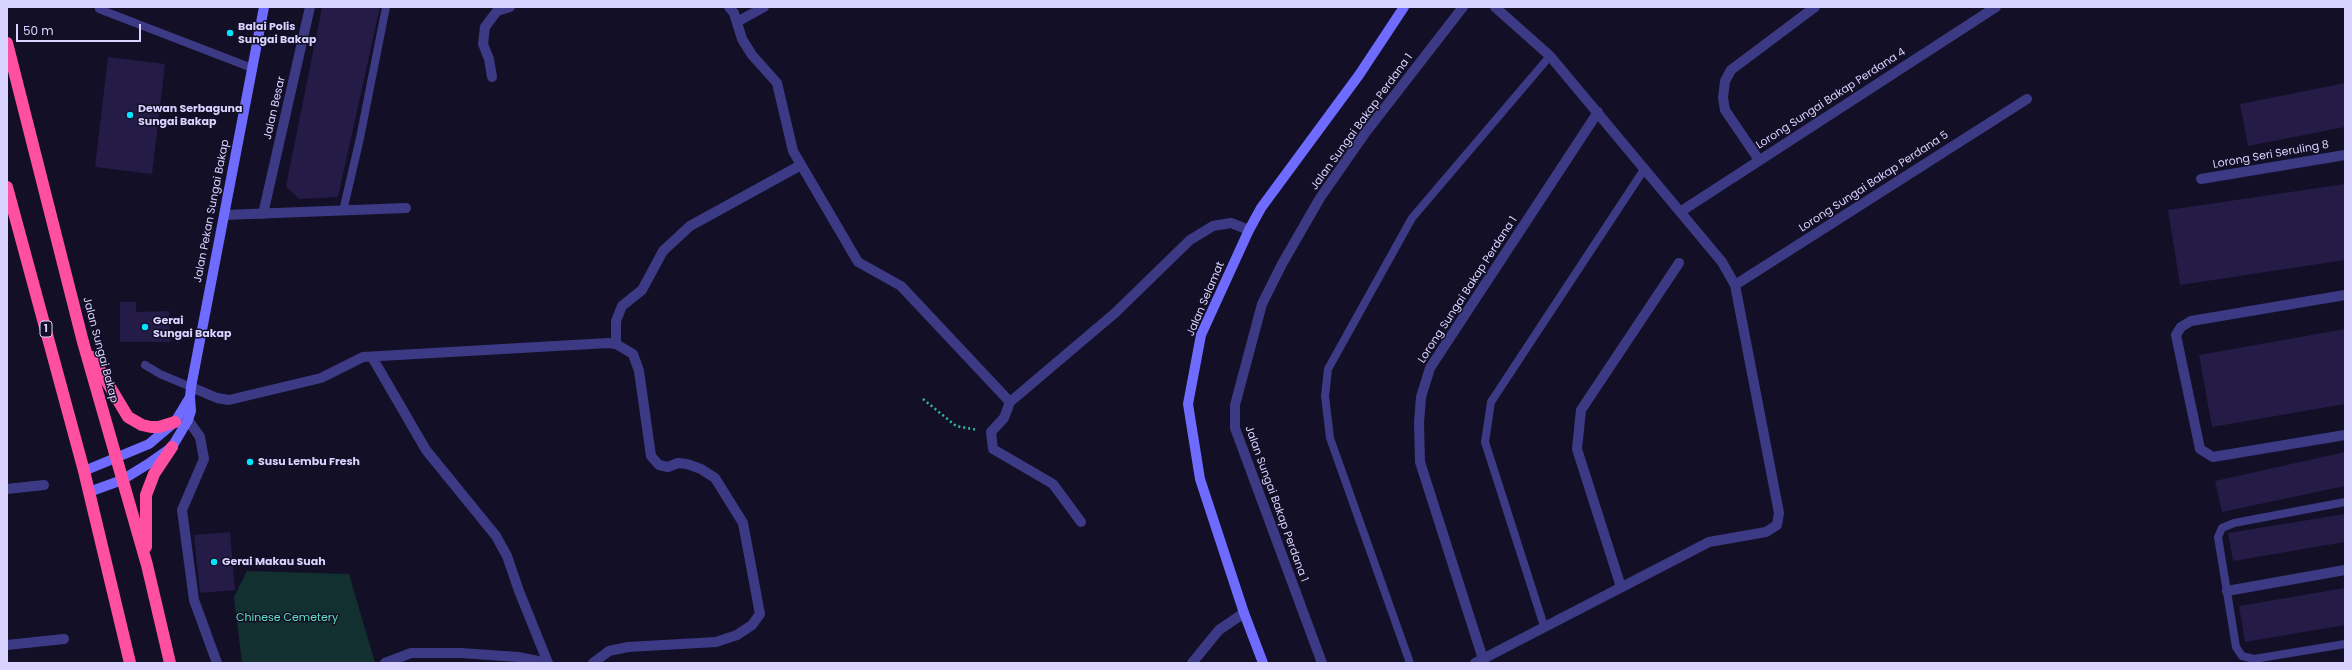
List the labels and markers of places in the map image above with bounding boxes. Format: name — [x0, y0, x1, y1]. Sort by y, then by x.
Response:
place label: Balai Polis Sungai Bakap — [238, 20, 317, 46]
marker: Balai Polis Sungai Bakap — [225, 28, 235, 38]
place label: Dewan Serbaguna Sungai Bakap — [138, 102, 242, 128]
marker: Dewan Serbaguna Sungai Bakap — [125, 110, 135, 120]
place label: Gerai Sungai Bakap — [153, 314, 232, 340]
marker: Gerai Sungai Bakap — [140, 322, 150, 332]
place label: Susu Lembu Fresh — [258, 455, 360, 469]
marker: Susu Lembu Fresh — [245, 457, 255, 467]
place label: Gerai Makau Suah — [222, 555, 326, 569]
marker: Gerai Makau Suah — [209, 557, 219, 567]

